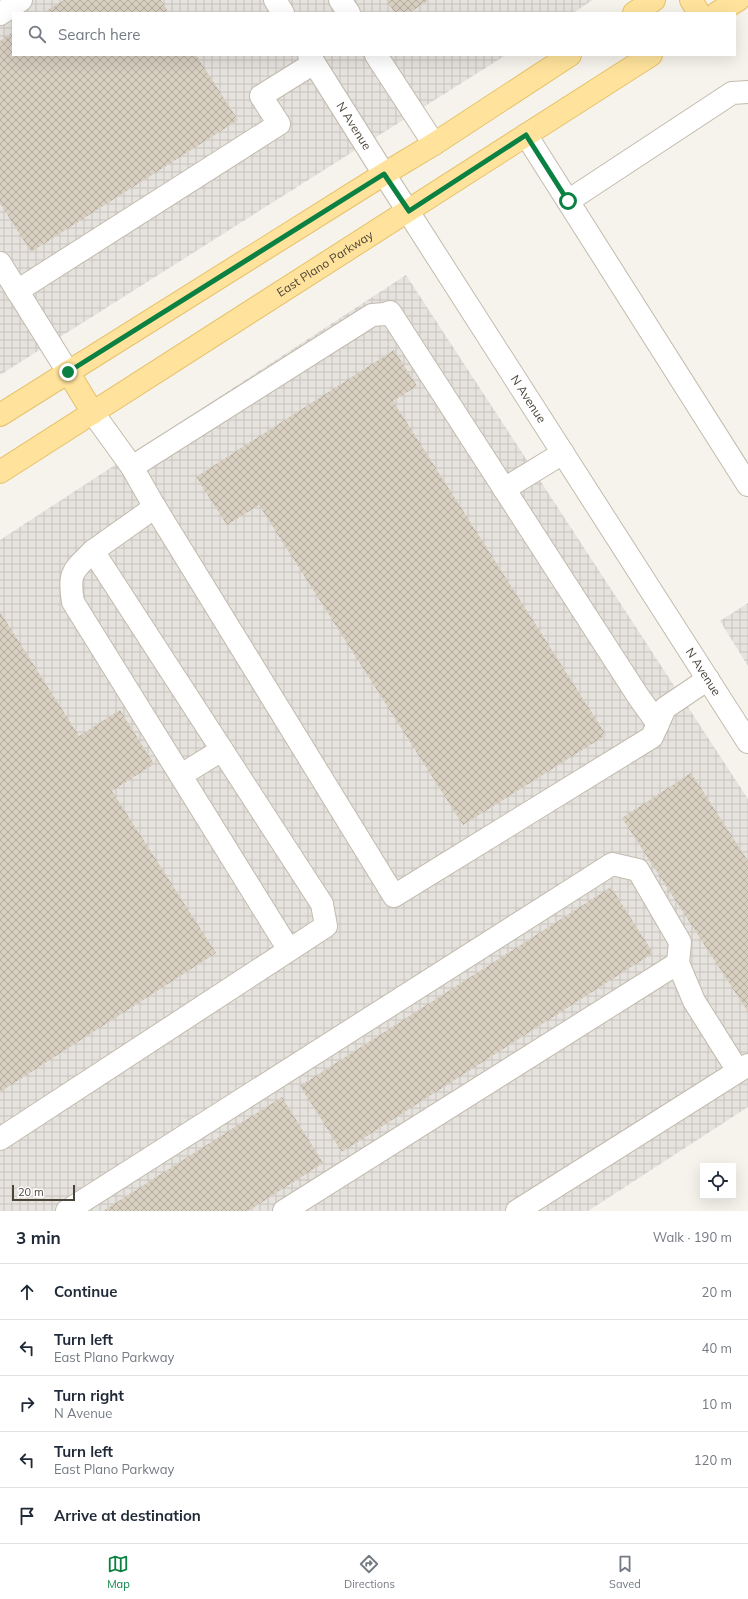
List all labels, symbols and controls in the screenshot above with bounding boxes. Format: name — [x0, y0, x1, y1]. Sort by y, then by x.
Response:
search box — [12, 12, 736, 56]
icon: search — [26, 23, 48, 45]
text: Search here — [58, 25, 140, 44]
street label: N Avenue — [333, 99, 375, 153]
route start — [559, 192, 577, 210]
street label: East Plano Parkway — [274, 227, 376, 300]
route end — [59, 363, 77, 381]
street label: N Avenue — [508, 372, 550, 426]
street label: N Avenue — [683, 645, 724, 698]
map controls — [700, 1163, 736, 1199]
button: locate — [700, 1163, 736, 1199]
scale bar — [12, 1183, 75, 1202]
text: 20 m — [18, 1185, 44, 1199]
text: 3 min — [16, 1227, 61, 1248]
text: Walk · 190 m — [653, 1229, 732, 1245]
icon: ahead — [16, 1281, 38, 1303]
text: Continue — [54, 1282, 117, 1301]
text: 20 m — [702, 1284, 732, 1300]
text: Turn left — [54, 1330, 113, 1349]
icon: left — [16, 1337, 38, 1359]
text: 40 m — [702, 1340, 732, 1356]
text: East Plano Parkway — [54, 1349, 174, 1365]
text: Turn right — [54, 1386, 124, 1405]
icon: right — [16, 1393, 38, 1415]
text: 10 m — [702, 1396, 732, 1412]
text: N Avenue — [54, 1405, 112, 1421]
text: Turn left — [54, 1442, 113, 1461]
icon: left — [16, 1449, 38, 1471]
text: 120 m — [694, 1452, 732, 1468]
text: East Plano Parkway — [54, 1461, 174, 1477]
icon: arrive — [16, 1505, 38, 1527]
text: Arrive at destination — [54, 1506, 201, 1525]
tab: Map — [107, 1553, 130, 1591]
tab: Directions — [344, 1553, 395, 1591]
tab: Saved — [609, 1553, 641, 1591]

